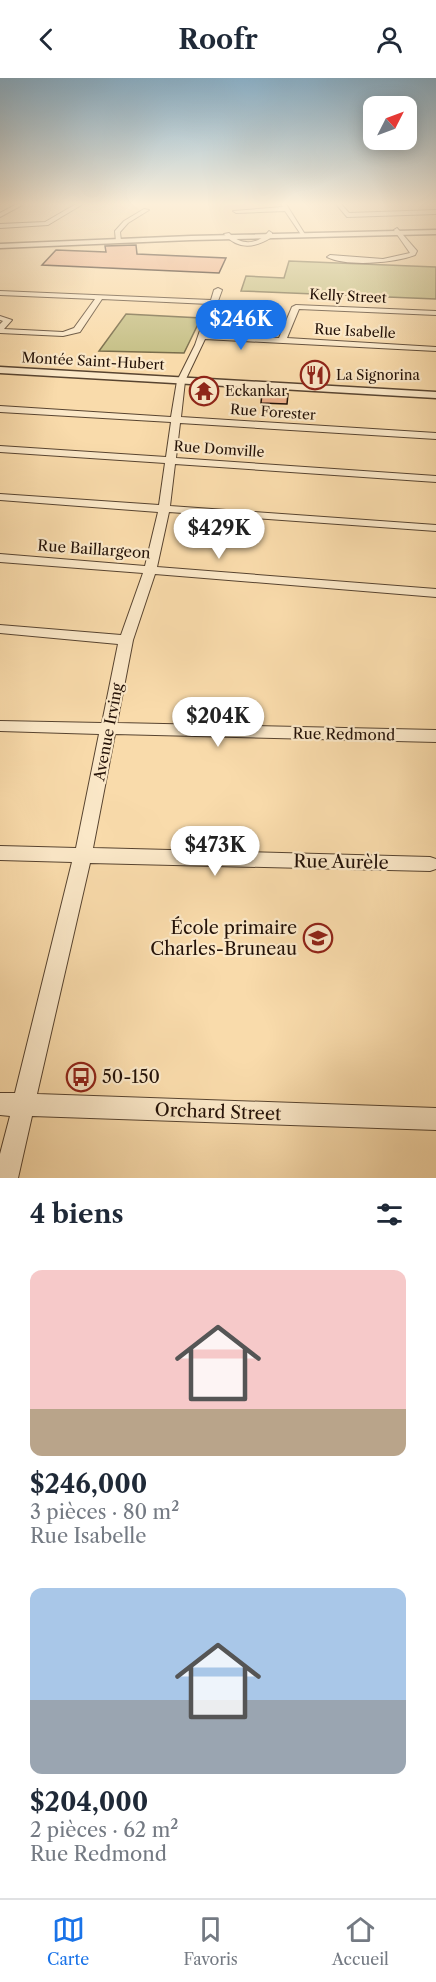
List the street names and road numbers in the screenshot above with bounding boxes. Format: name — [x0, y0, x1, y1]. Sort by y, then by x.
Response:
street label: Kelly Street — [309, 285, 387, 307]
street label: Rue Isabelle — [314, 320, 396, 342]
street label: Montée Saint-Hubert — [21, 348, 165, 374]
street label: Rue Forester — [230, 400, 317, 424]
street label: Rue Domville — [173, 437, 265, 461]
street label: Rue Baillargeon — [37, 536, 152, 562]
street label: Avenue Irving — [89, 681, 127, 784]
street label: Rue Redmond — [292, 724, 396, 744]
street label: Rue Aurèle — [293, 850, 389, 874]
street label: Orchard Street — [154, 1099, 282, 1125]

